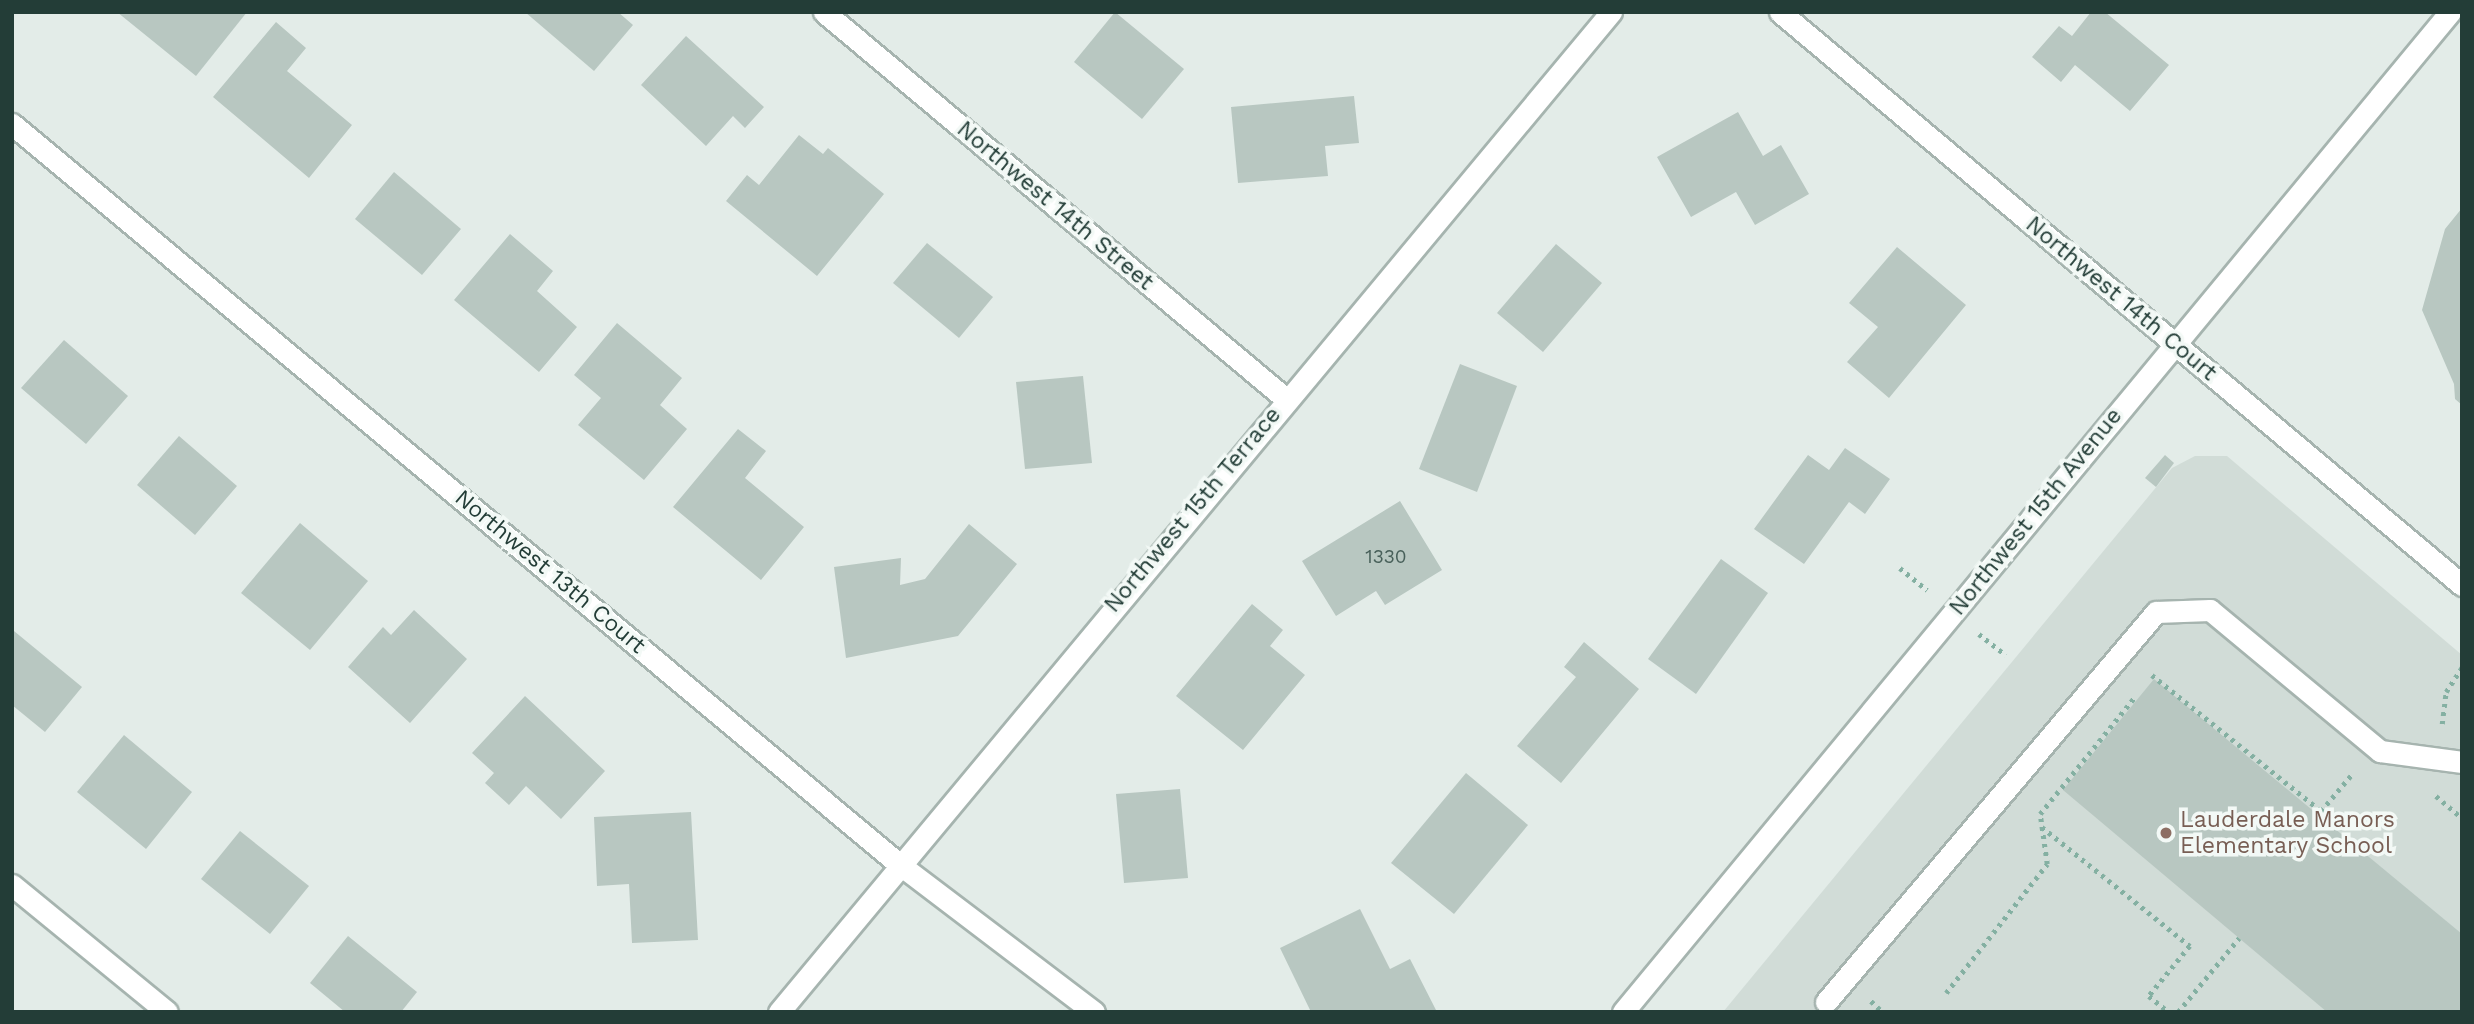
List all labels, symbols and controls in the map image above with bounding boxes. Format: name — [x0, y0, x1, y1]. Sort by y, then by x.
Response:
street label: Northwest 14th Street — [951, 116, 1159, 296]
street label: Northwest 14th Court — [2020, 211, 2222, 387]
street label: Northwest 15th Terrace — [1099, 401, 1287, 619]
street label: Northwest 15th Avenue — [1943, 402, 2129, 622]
street label: Northwest 13th Court — [449, 484, 651, 660]
house number: 1330 — [1365, 546, 1407, 568]
place label: Lauderdale Manors Elementary School — [2180, 806, 2395, 860]
marker: Lauderdale Manors Elementary School — [2158, 825, 2174, 841]

